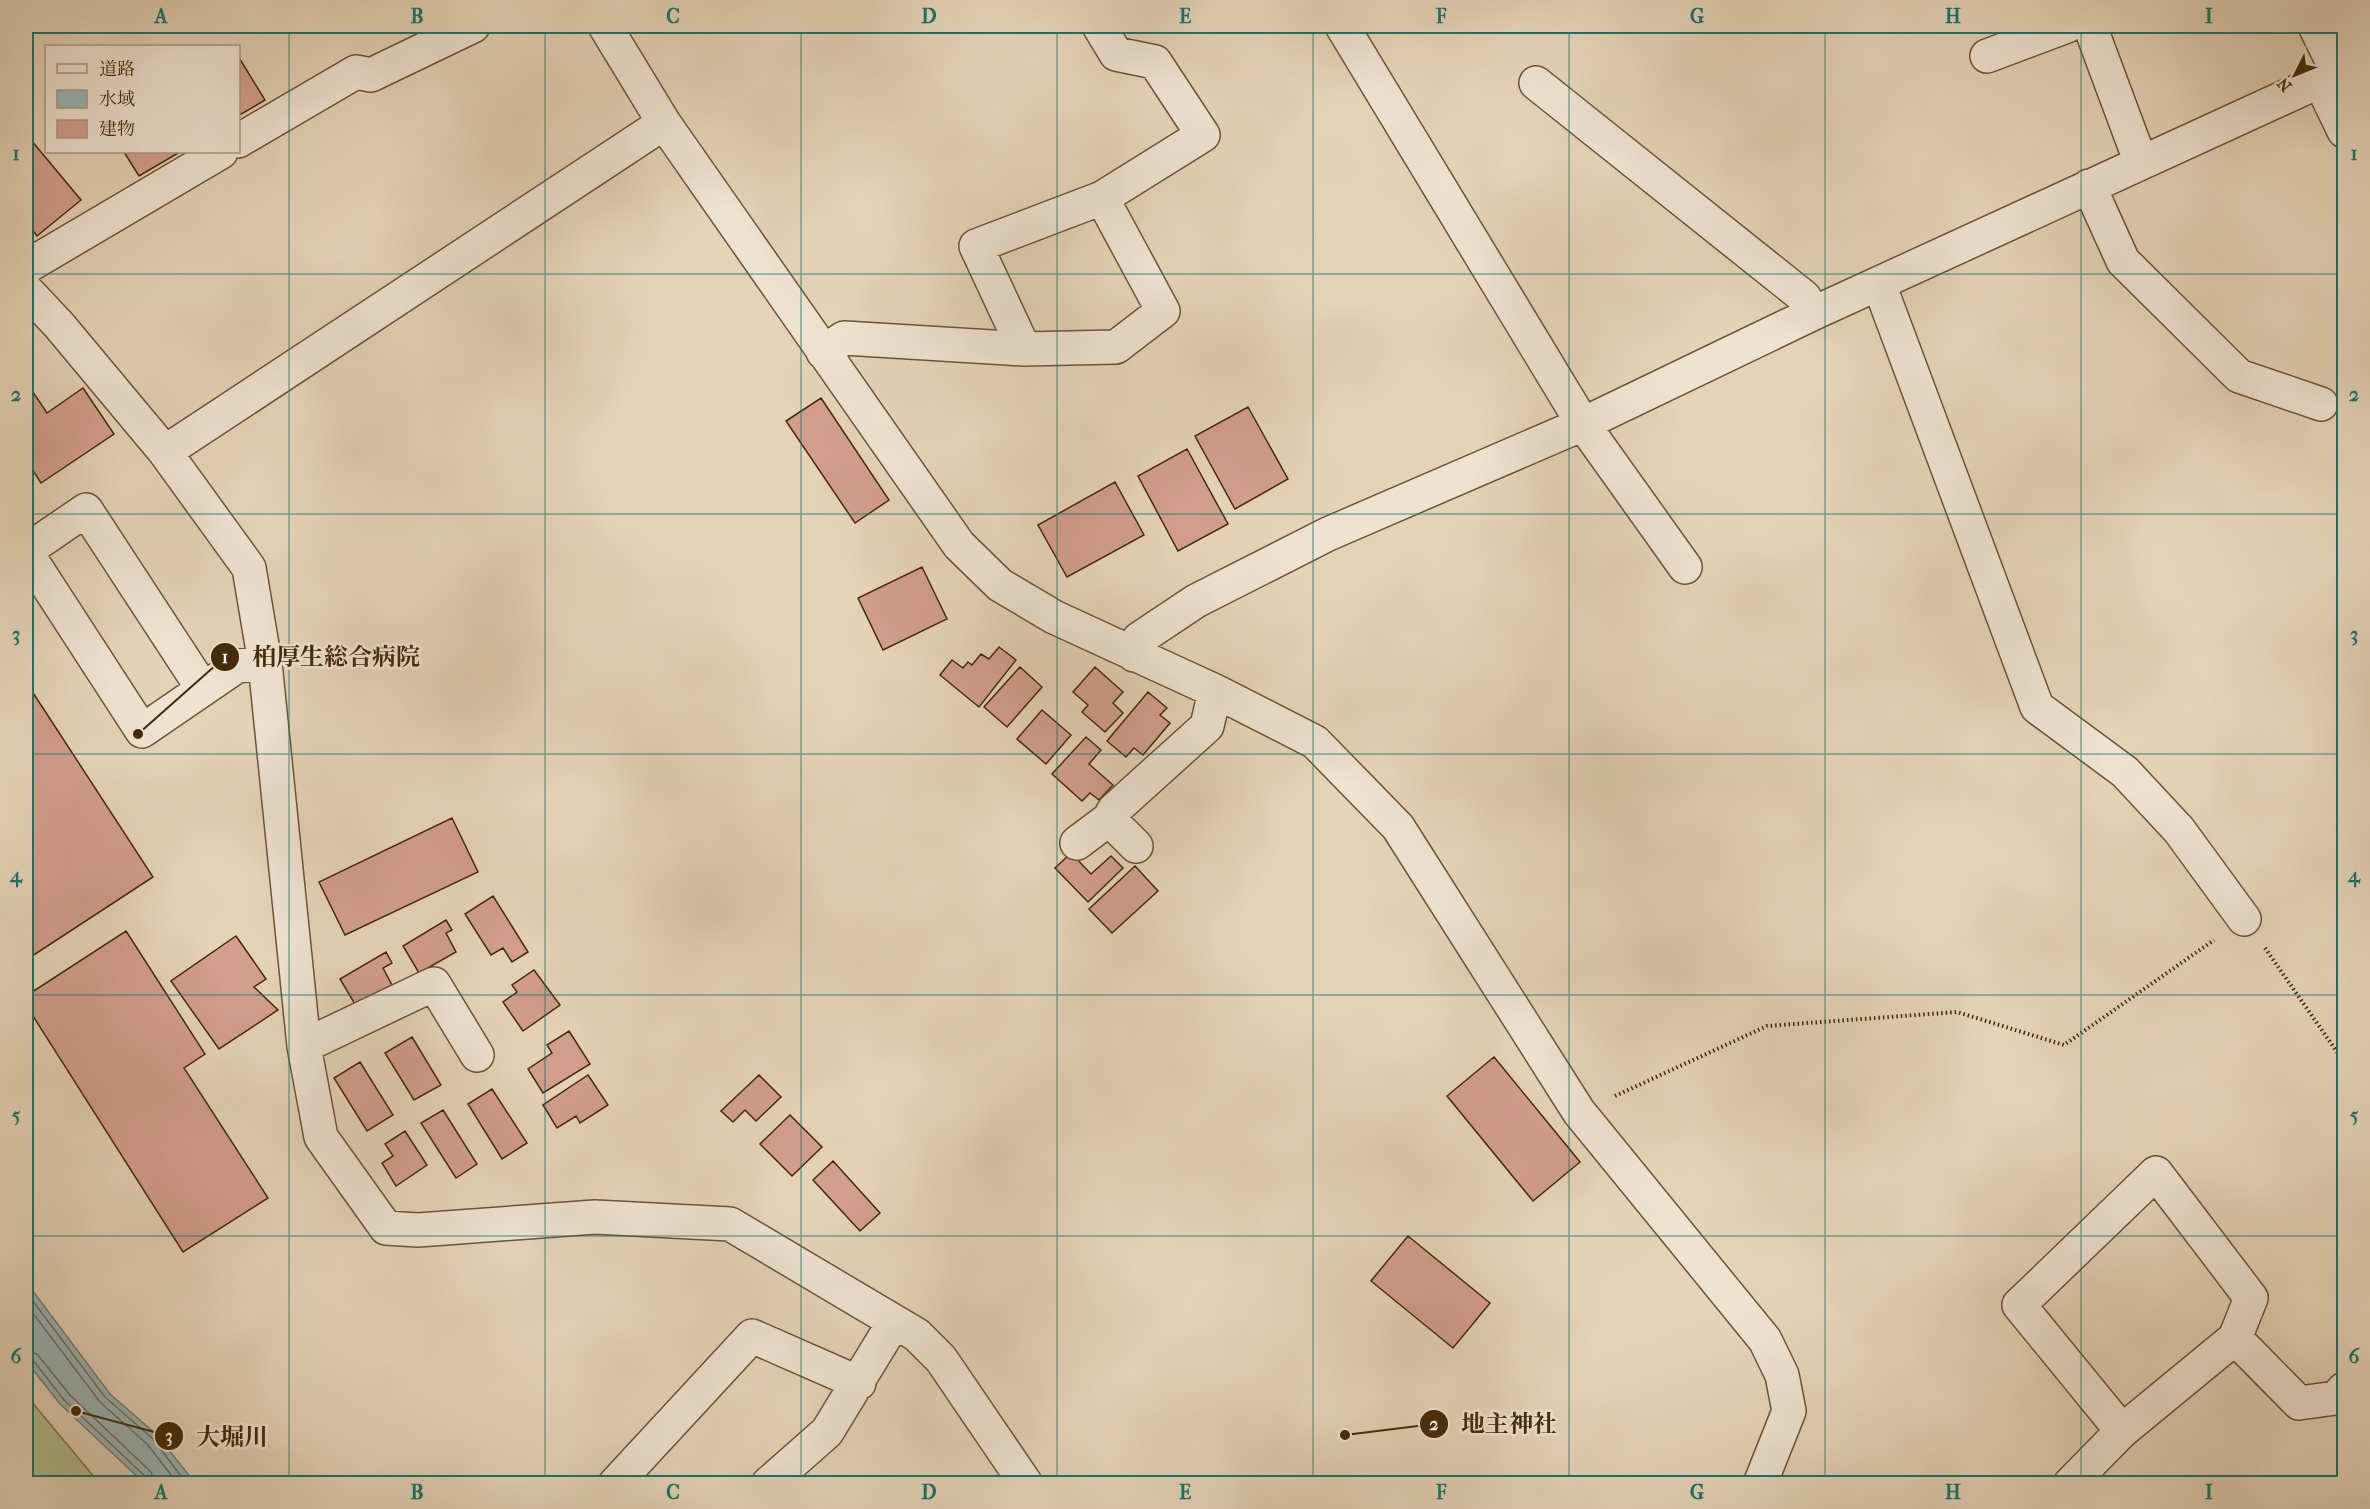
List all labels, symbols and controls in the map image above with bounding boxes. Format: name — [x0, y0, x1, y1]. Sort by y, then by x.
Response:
text: A — [153, 5, 169, 28]
text: B — [410, 5, 424, 28]
text: C — [666, 5, 680, 28]
text: D — [921, 5, 937, 28]
text: E — [1179, 5, 1191, 28]
text: F — [1435, 5, 1447, 28]
text: G — [1690, 5, 1704, 28]
text: H — [1945, 5, 1961, 28]
text: I — [2205, 5, 2213, 28]
legend — [45, 45, 240, 153]
north arrow — [2265, 45, 2325, 105]
text: 道路 — [99, 59, 135, 80]
text: N — [2273, 73, 2295, 96]
text: 水域 — [99, 89, 135, 110]
text: 建物 — [99, 119, 135, 140]
text: 1 — [12, 142, 20, 165]
text: 1 — [2350, 142, 2358, 165]
text: 2 — [11, 383, 21, 406]
text: 2 — [2349, 383, 2359, 406]
text: 3 — [12, 623, 20, 646]
text: 3 — [2350, 623, 2358, 646]
callout: 柏厚生総合病院 — [210, 636, 432, 678]
text: 柏厚生総合病院 — [252, 643, 420, 671]
text: 1 — [222, 647, 228, 668]
text: 4 — [9, 864, 23, 888]
text: 4 — [2347, 864, 2361, 888]
text: 5 — [12, 1104, 21, 1127]
text: 5 — [2350, 1104, 2359, 1127]
text: 6 — [11, 1345, 23, 1368]
text: 6 — [2349, 1345, 2361, 1368]
callout: 地主神社 — [1419, 1403, 1569, 1445]
text: 地主神社 — [1461, 1410, 1557, 1438]
text: 2 — [1429, 1414, 1439, 1435]
callout: 大堀川 — [154, 1415, 280, 1457]
text: 大堀川 — [196, 1423, 268, 1451]
text: 3 — [165, 1426, 173, 1447]
text: A — [153, 1481, 169, 1504]
text: B — [410, 1481, 424, 1504]
text: C — [666, 1481, 680, 1504]
text: D — [921, 1481, 937, 1504]
text: E — [1179, 1481, 1191, 1504]
text: F — [1435, 1481, 1447, 1504]
text: G — [1690, 1481, 1704, 1504]
text: H — [1945, 1481, 1961, 1504]
text: I — [2205, 1481, 2213, 1504]

